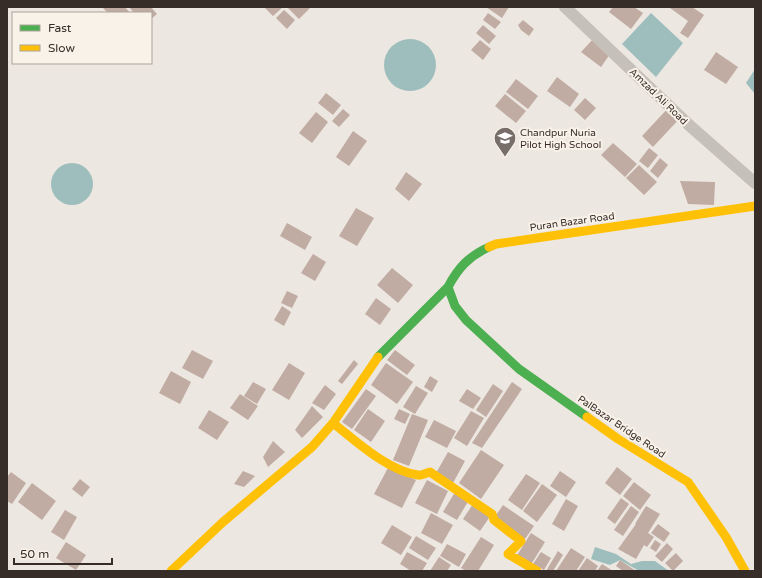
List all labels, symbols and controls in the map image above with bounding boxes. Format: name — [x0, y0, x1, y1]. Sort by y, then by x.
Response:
legend — [12, 12, 152, 64]
text: Fast — [48, 21, 72, 35]
text: Slow — [48, 41, 75, 55]
street label: Amzad Ali Road — [627, 66, 690, 128]
school or university icon: Chandpur Nuria Pilot High School — [492, 125, 518, 158]
place label: Chandpur Nuria Pilot High School — [520, 127, 601, 151]
street label: Puran Bazar Road — [529, 210, 615, 234]
street label: PalBazar Bridge Road — [575, 393, 668, 461]
scale bar — [14, 540, 112, 566]
text: 50 m — [20, 547, 49, 561]

